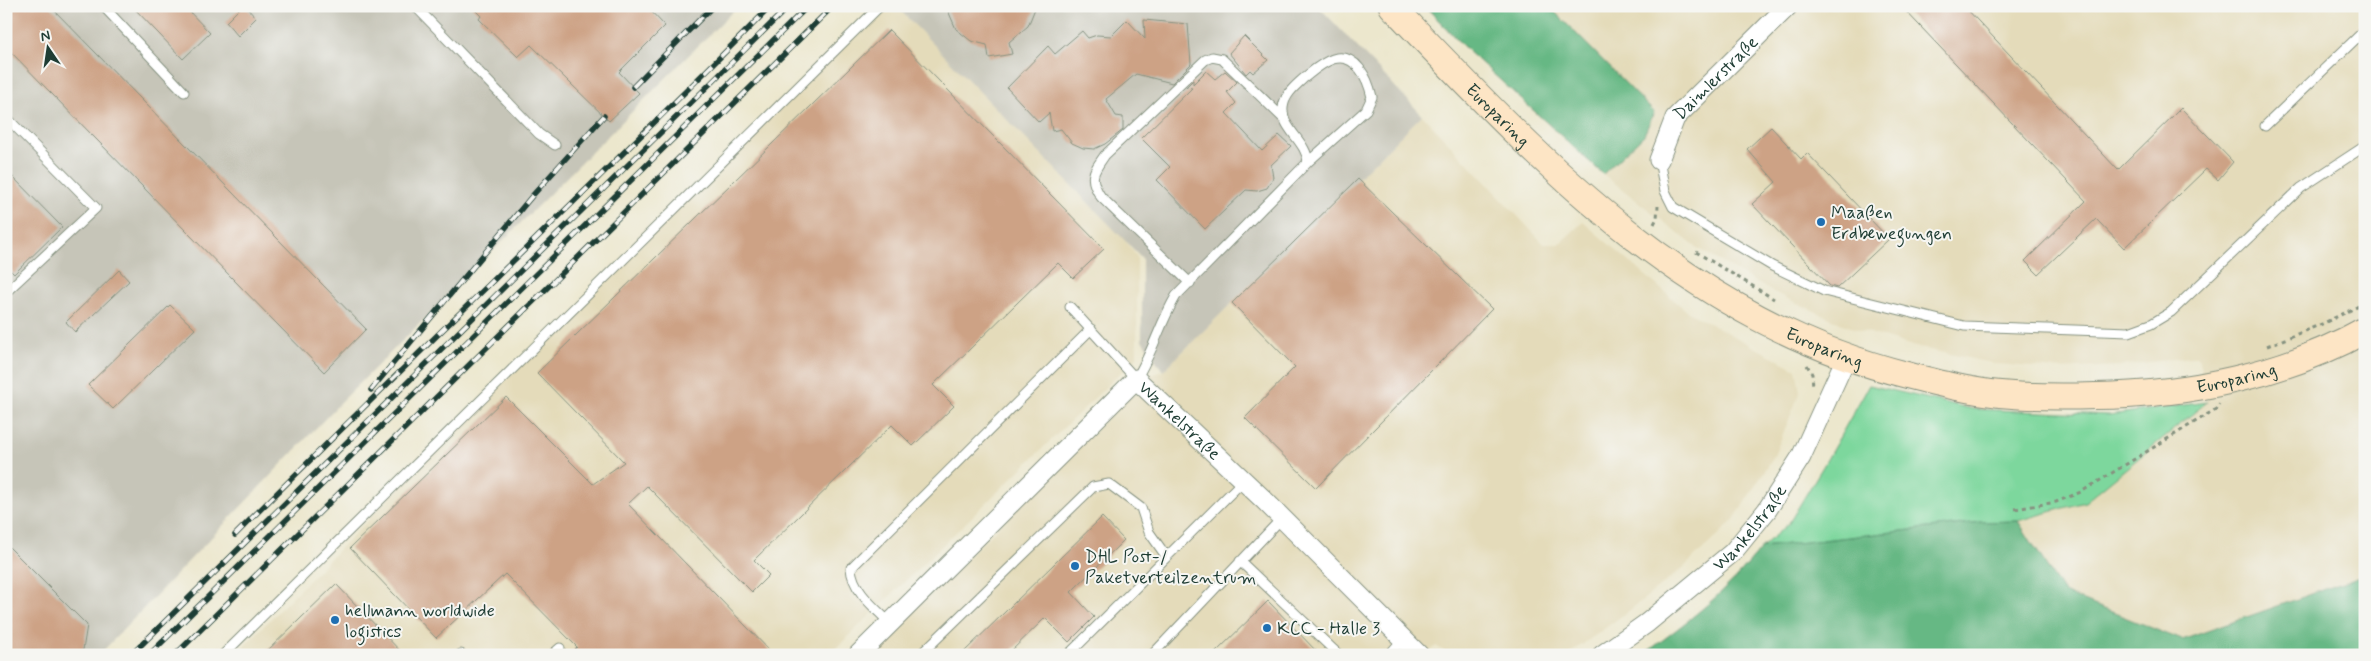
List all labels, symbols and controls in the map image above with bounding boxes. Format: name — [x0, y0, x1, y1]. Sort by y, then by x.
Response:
north arrow — [22, 22, 72, 72]
text: N — [39, 26, 52, 46]
street label: Daimlerstraße — [1668, 31, 1764, 126]
street label: Europaring — [1460, 79, 1535, 153]
place label: Maaßen Erdbewegungen — [1831, 201, 1952, 248]
marker: Maaßen Erdbewegungen — [1815, 216, 1827, 228]
street label: Europaring — [1782, 322, 1866, 374]
street label: Europaring — [2195, 358, 2280, 400]
street label: Wankelstraße — [1133, 376, 1226, 466]
street label: Wankelstraße — [1708, 480, 1793, 577]
place label: DHL Post-/ Paketverteilzentrum — [1085, 545, 1256, 590]
marker: DHL Post-/ Paketverteilzentrum — [1069, 560, 1081, 572]
place label: hellmann worldwide logistics — [345, 599, 495, 646]
marker: hellmann worldwide logistics — [329, 614, 341, 626]
place label: KCC - Halle 3 — [1277, 617, 1380, 641]
marker: KCC - Halle 3 — [1261, 622, 1273, 634]

